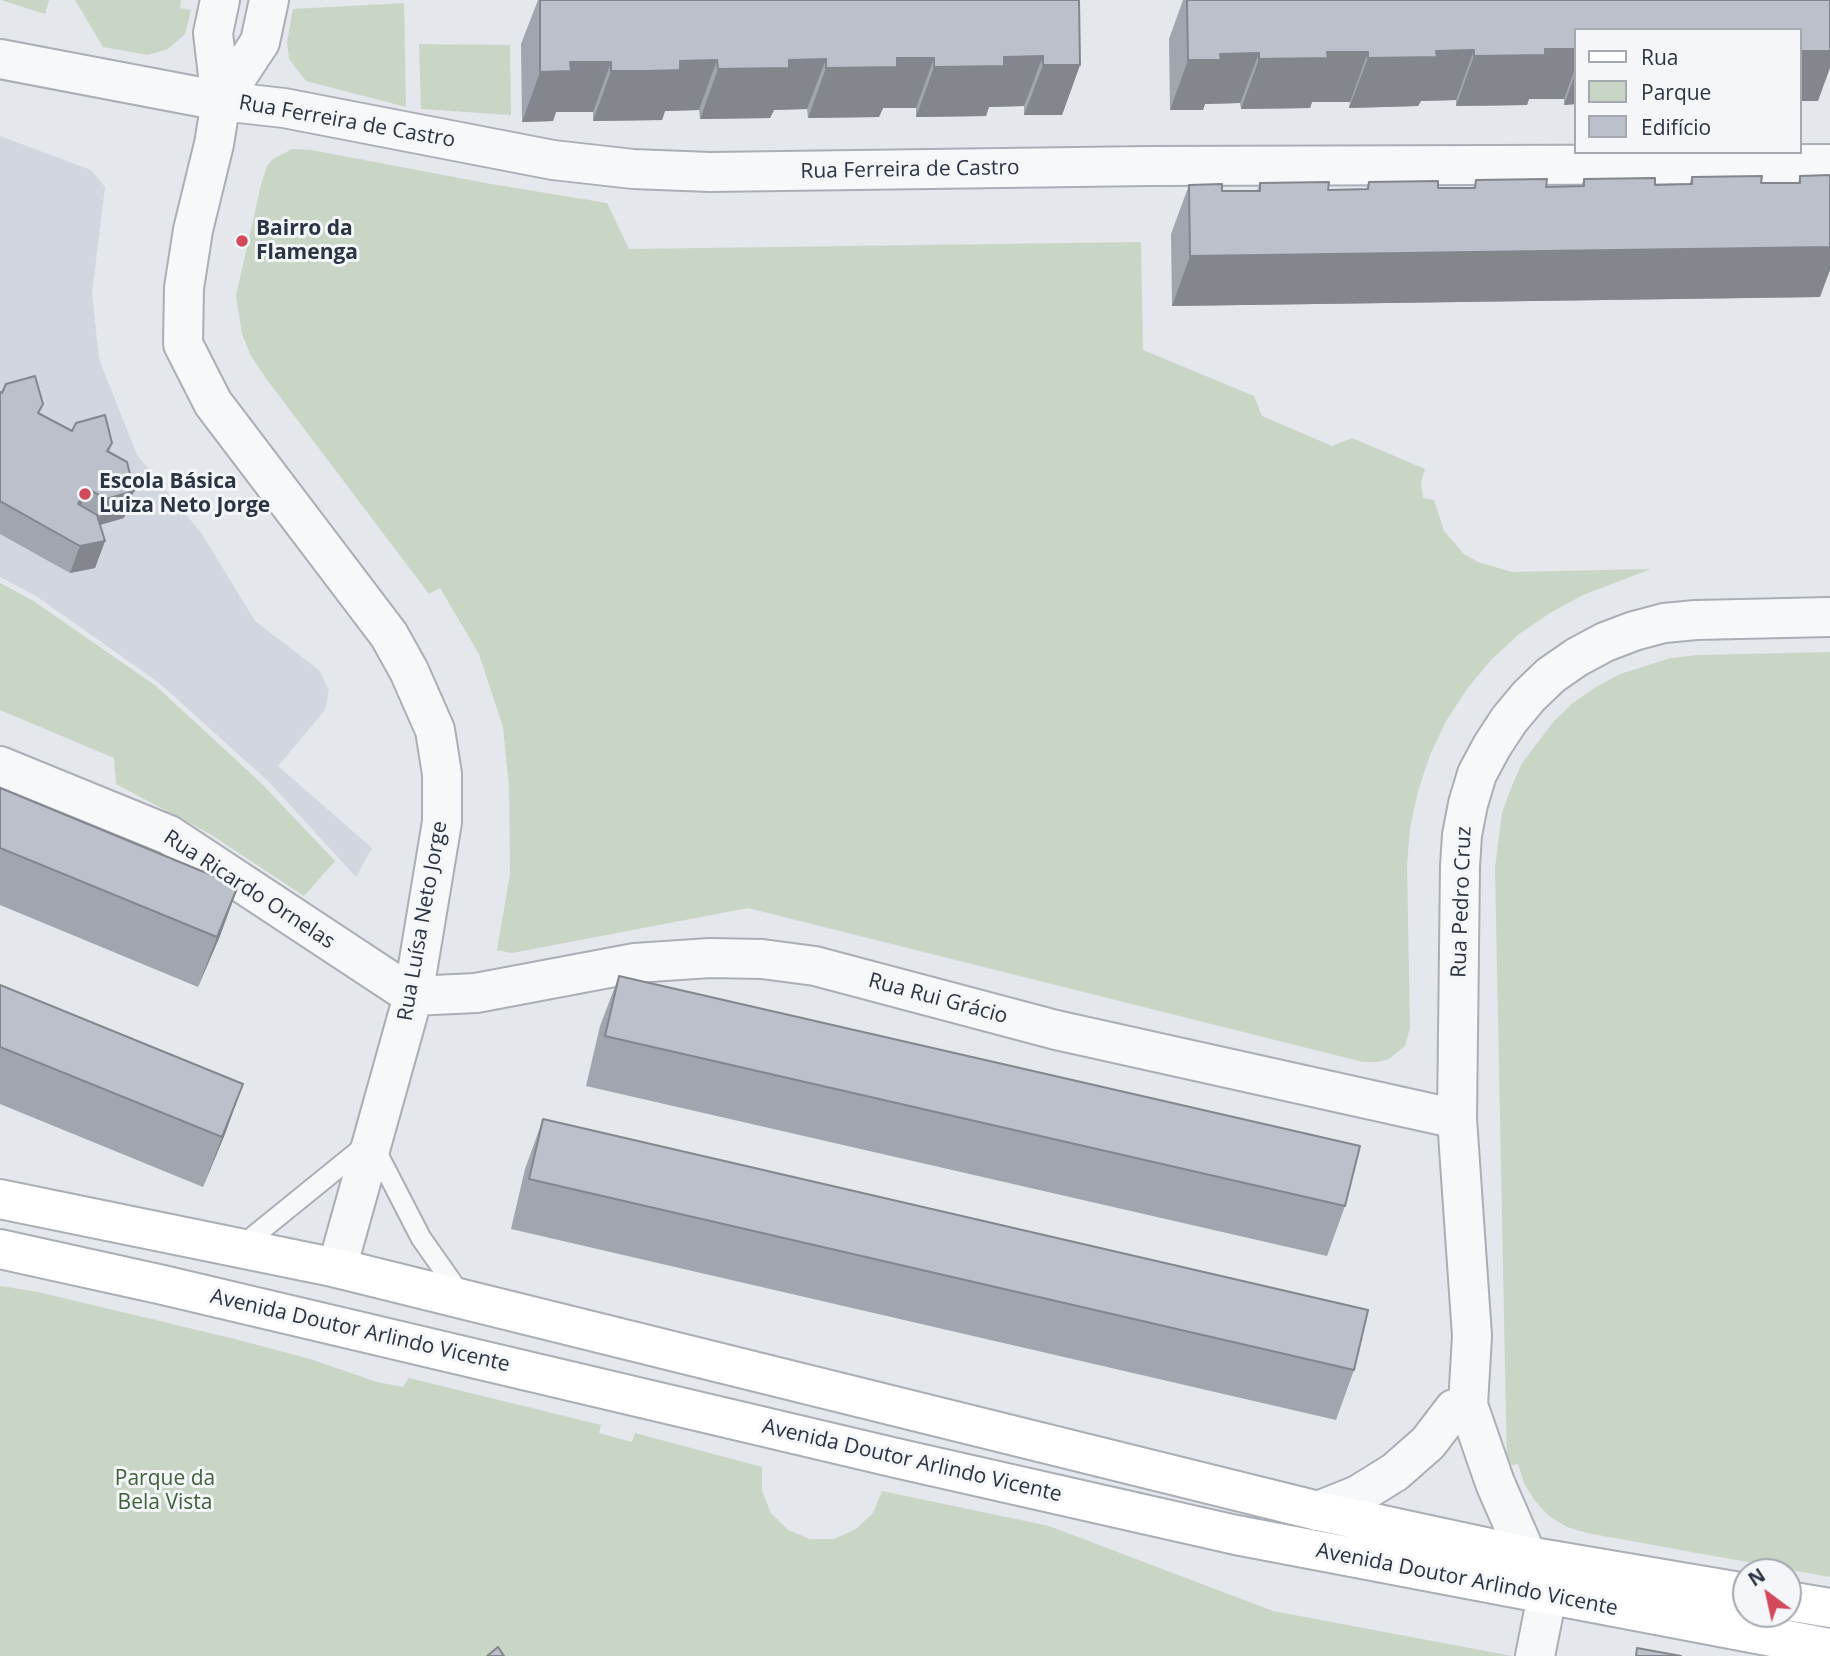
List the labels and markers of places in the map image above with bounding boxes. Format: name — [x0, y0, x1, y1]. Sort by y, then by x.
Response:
place label: Bairro da Flamenga — [256, 216, 358, 266]
marker: Bairro da Flamenga — [234, 233, 250, 249]
place label: Escola Básica Luiza Neto Jorge — [99, 469, 270, 519]
marker: Escola Básica Luiza Neto Jorge — [77, 486, 93, 502]

